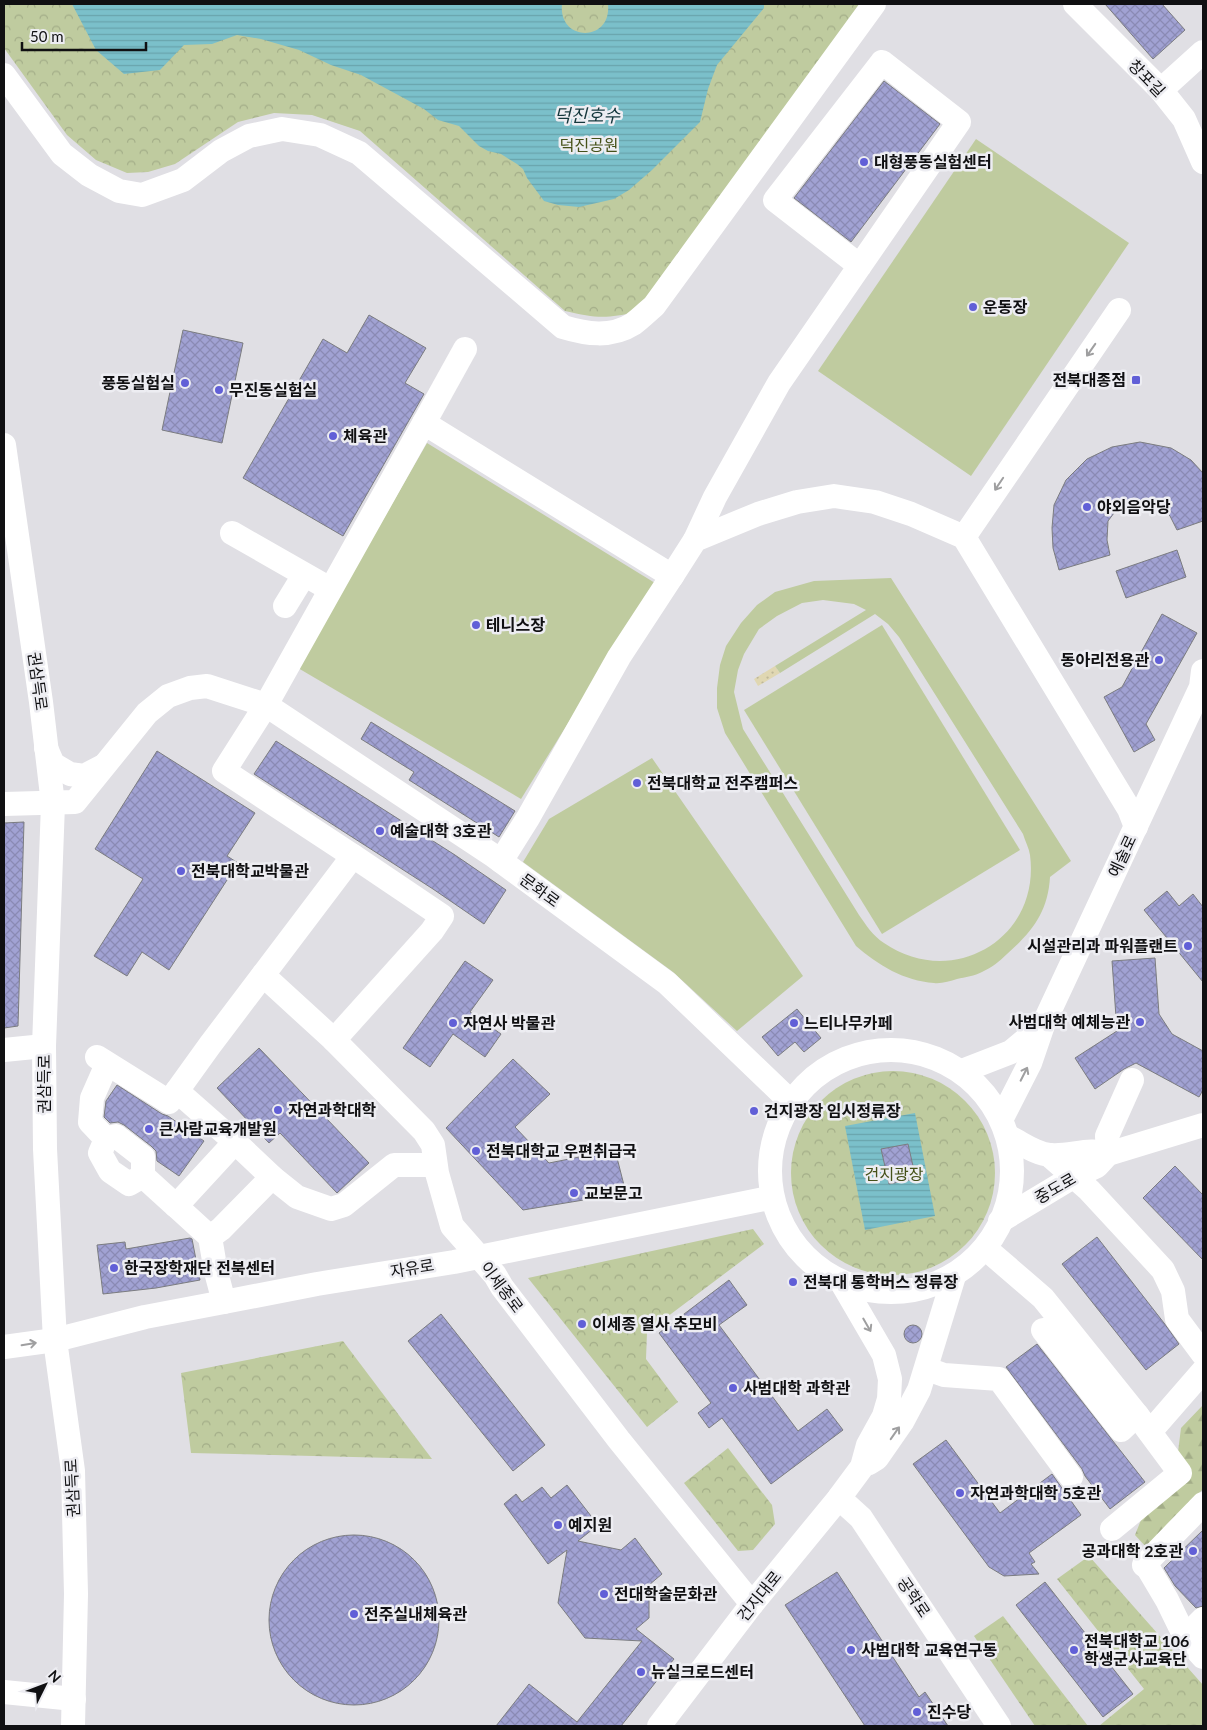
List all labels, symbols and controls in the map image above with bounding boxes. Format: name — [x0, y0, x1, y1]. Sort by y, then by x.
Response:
scale bar — [22, 20, 146, 52]
text: 50 m — [30, 27, 64, 45]
street label: 창포길 — [1125, 55, 1170, 100]
water label: 덕진호수 — [554, 104, 622, 126]
park label: 덕진공원 — [560, 135, 618, 154]
place label: 대형풍동실험센터 — [874, 152, 992, 171]
marker: 대형풍동실험센터 — [858, 156, 870, 168]
place label: 운동장 — [983, 297, 1027, 316]
marker: 운동장 — [967, 301, 979, 313]
one-way arrow — [1086, 343, 1096, 357]
place label: 전북대종점 — [1052, 370, 1126, 389]
place label: 풍동실험실 — [101, 373, 175, 392]
marker: 전북대종점 — [1130, 374, 1142, 386]
marker: 풍동실험실 — [179, 377, 191, 389]
place label: 무진동실험실 — [229, 380, 317, 399]
marker: 무진동실험실 — [213, 384, 225, 396]
place label: 체육관 — [343, 426, 387, 445]
marker: 체육관 — [327, 430, 339, 442]
one-way arrow — [994, 477, 1004, 491]
place label: 야외음악당 — [1097, 497, 1171, 516]
marker: 야외음악당 — [1081, 501, 1093, 513]
place label: 테니스장 — [486, 615, 545, 634]
marker: 테니스장 — [470, 619, 482, 631]
street label: 권삼득로 — [25, 650, 52, 712]
place label: 동아리전용관 — [1061, 650, 1149, 669]
marker: 동아리전용관 — [1153, 654, 1165, 666]
place label: 전북대학교 전주캠퍼스 — [647, 773, 798, 792]
marker: 전북대학교 전주캠퍼스 — [631, 777, 643, 789]
place label: 예술대학 3호관 — [390, 821, 492, 840]
marker: 예술대학 3호관 — [374, 825, 386, 837]
street label: 예술로 — [1104, 832, 1140, 880]
place label: 전북대학교박물관 — [191, 861, 309, 880]
marker: 전북대학교박물관 — [175, 865, 187, 877]
street label: 문화로 — [517, 869, 564, 910]
place label: 시설관리과 파워플랜트 — [1027, 936, 1178, 955]
marker: 시설관리과 파워플랜트 — [1182, 940, 1194, 952]
place label: 사범대학 예체능관 — [1008, 1012, 1130, 1031]
place label: 자연사 박물관 — [463, 1013, 555, 1032]
place label: 느티나무카페 — [804, 1013, 892, 1032]
marker: 사범대학 예체능관 — [1134, 1016, 1146, 1028]
marker: 자연사 박물관 — [447, 1017, 459, 1029]
marker: 느티나무카페 — [788, 1017, 800, 1029]
street label: 권삼득로 — [34, 1054, 53, 1113]
one-way arrow — [1020, 1067, 1029, 1082]
place label: 자연과학대학 — [288, 1100, 377, 1119]
place label: 건지광장 임시정류장 — [764, 1101, 901, 1120]
marker: 자연과학대학 — [272, 1104, 284, 1116]
marker: 건지광장 임시정류장 — [748, 1105, 760, 1117]
place label: 큰사람교육개발원 — [159, 1119, 277, 1138]
marker: 큰사람교육개발원 — [143, 1123, 155, 1135]
place label: 전북대학교 우편취급국 — [486, 1141, 637, 1160]
marker: 전북대학교 우편취급국 — [470, 1145, 482, 1157]
park label: 건지광장 — [865, 1164, 924, 1183]
street label: 중도로 — [1031, 1168, 1079, 1207]
place label: 교보문고 — [584, 1183, 643, 1202]
marker: 교보문고 — [568, 1187, 580, 1199]
street label: 자유로 — [389, 1255, 435, 1280]
street label: 이세종로 — [477, 1257, 528, 1316]
place label: 한국장학재단 전북센터 — [124, 1258, 275, 1277]
marker: 한국장학재단 전북센터 — [108, 1262, 120, 1274]
place label: 전북대 통학버스 정류장 — [803, 1272, 958, 1291]
marker: 전북대 통학버스 정류장 — [787, 1276, 799, 1288]
place label: 이세종 열사 추모비 — [592, 1314, 718, 1333]
one-way arrow — [863, 1317, 872, 1332]
marker: 이세종 열사 추모비 — [576, 1318, 588, 1330]
one-way arrow — [21, 1338, 37, 1348]
place label: 사범대학 과학관 — [743, 1378, 850, 1397]
marker: 사범대학 과학관 — [727, 1382, 739, 1394]
one-way arrow — [889, 1427, 900, 1440]
street label: 권삼득로 — [60, 1458, 83, 1518]
place label: 자연과학대학 5호관 — [970, 1483, 1101, 1502]
marker: 자연과학대학 5호관 — [954, 1487, 966, 1499]
place label: 예지원 — [568, 1515, 612, 1534]
marker: 예지원 — [552, 1519, 564, 1531]
place label: 공과대학 2호관 — [1082, 1541, 1183, 1560]
marker: 공과대학 2호관 — [1187, 1545, 1199, 1557]
street label: 건지대로 — [733, 1567, 785, 1625]
street label: 공학로 — [894, 1573, 935, 1621]
place label: 전대학술문화관 — [614, 1584, 717, 1603]
marker: 전대학술문화관 — [598, 1588, 610, 1600]
place label: 전주실내체육관 — [364, 1604, 467, 1623]
marker: 전주실내체육관 — [348, 1608, 360, 1620]
place label: 전북대학교 106 학생군사교육단 — [1084, 1631, 1189, 1668]
place label: 사범대학 교육연구동 — [861, 1640, 997, 1659]
marker: 사범대학 교육연구동 — [845, 1644, 857, 1656]
marker: 전북대학교 106 학생군사교육단 — [1068, 1644, 1080, 1656]
north arrow — [20, 1660, 70, 1710]
place label: 뉴실크로드센터 — [651, 1662, 754, 1681]
text: N — [45, 1666, 65, 1686]
marker: 뉴실크로드센터 — [635, 1666, 647, 1678]
place label: 진수당 — [927, 1702, 971, 1721]
marker: 진수당 — [911, 1706, 923, 1718]

